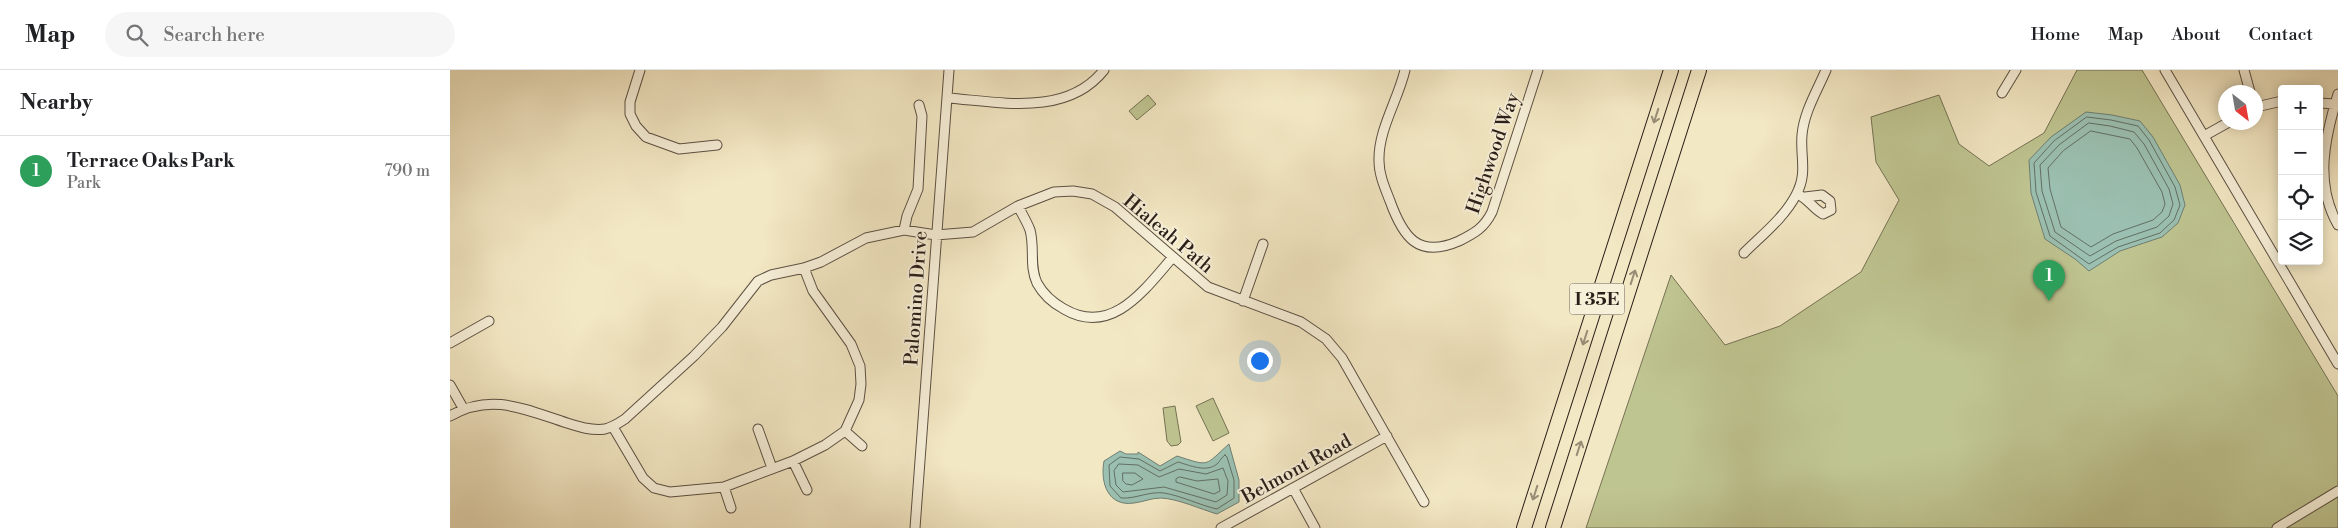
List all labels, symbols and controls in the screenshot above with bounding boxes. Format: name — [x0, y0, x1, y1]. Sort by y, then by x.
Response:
search box — [105, 12, 455, 57]
text: Map — [25, 20, 75, 50]
icon: search — [123, 21, 151, 49]
text: Search here — [163, 23, 265, 47]
text: Home — [2031, 23, 2080, 46]
text: Map — [2108, 23, 2144, 46]
text: About — [2172, 23, 2221, 46]
text: Contact — [2249, 23, 2313, 46]
north arrow — [2218, 85, 2263, 130]
map controls — [2278, 85, 2323, 265]
button: + — [2278, 85, 2323, 130]
street label: Highwood Way — [1461, 89, 1525, 217]
text: Nearby — [20, 90, 93, 116]
one-way arrow — [1650, 108, 1660, 124]
button: − — [2278, 130, 2323, 175]
text: Terrace Oaks Park — [67, 149, 235, 173]
text: 1 — [32, 161, 40, 181]
text: 790 m — [385, 161, 430, 181]
text: Park — [67, 173, 100, 193]
button: locate — [2278, 175, 2323, 220]
street label: Hialeah Path — [1118, 189, 1219, 279]
button: layers — [2278, 220, 2323, 265]
street label: Palomino Drive — [899, 230, 933, 366]
pin: 1 — [2033, 260, 2065, 301]
one-way arrow — [1629, 269, 1639, 285]
road number: I 35E — [1570, 283, 1624, 314]
one-way arrow — [1579, 329, 1589, 345]
your location — [1247, 348, 1273, 374]
street label: Belmont Road — [1236, 429, 1356, 509]
one-way arrow — [1574, 441, 1584, 457]
one-way arrow — [1530, 484, 1539, 500]

